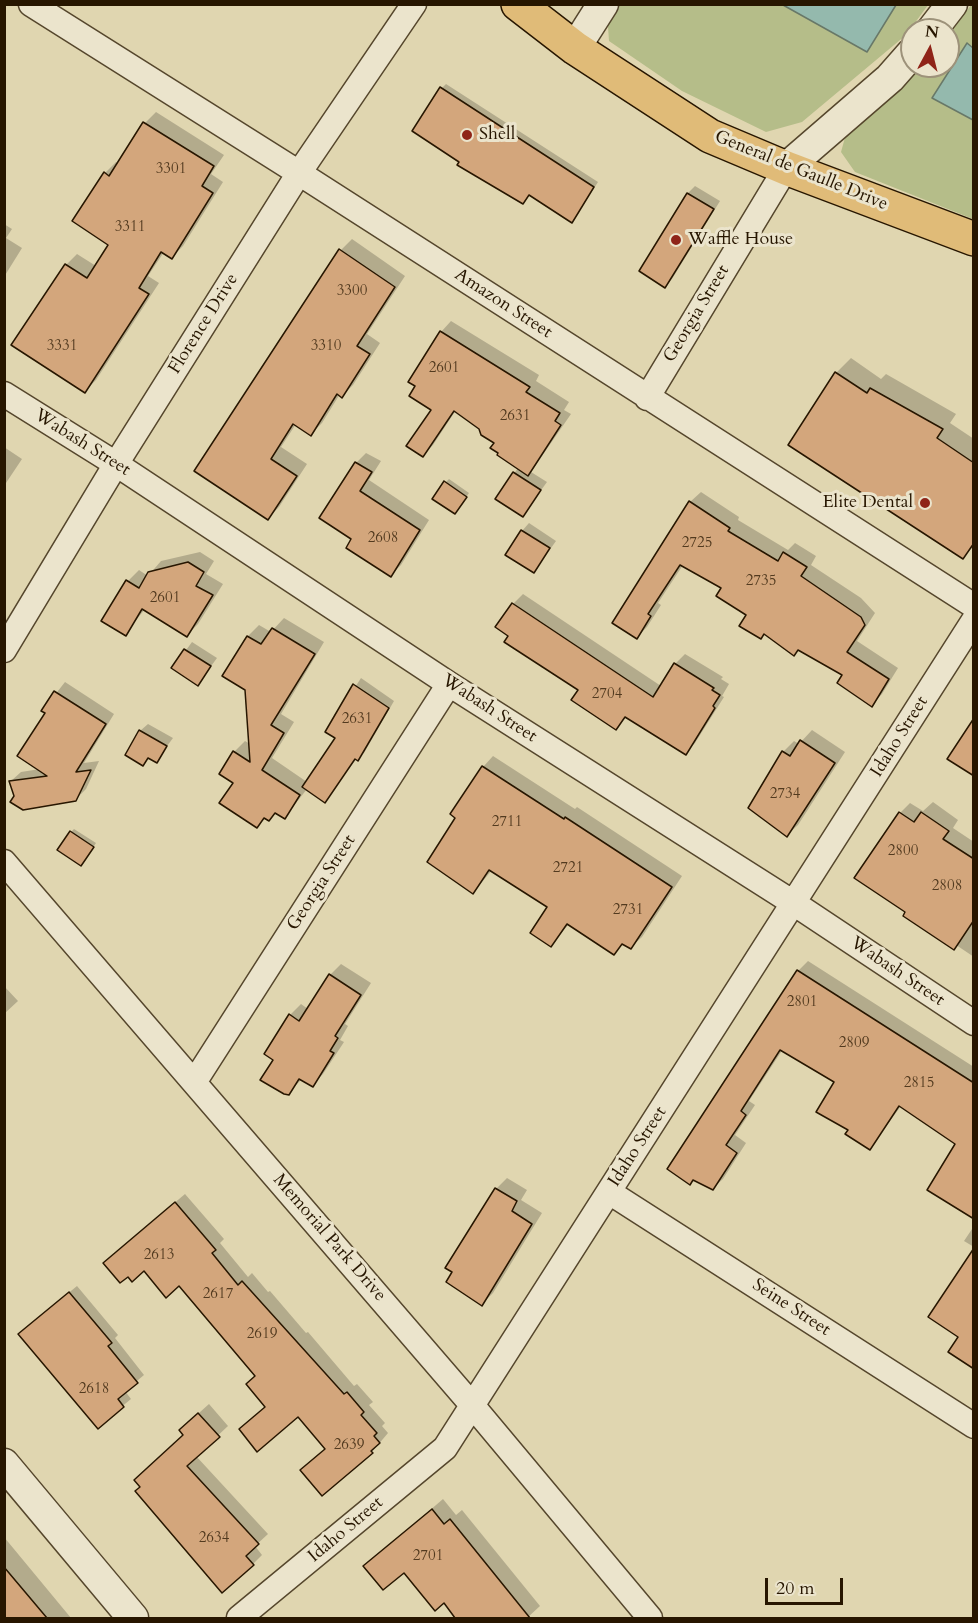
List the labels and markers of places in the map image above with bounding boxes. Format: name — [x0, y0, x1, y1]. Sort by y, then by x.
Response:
place label: Shell — [479, 124, 515, 146]
marker: Shell — [460, 128, 474, 142]
place label: Waffle House — [688, 229, 793, 251]
marker: Waffle House — [669, 233, 683, 247]
place label: Elite Dental — [822, 492, 913, 514]
marker: Elite Dental — [918, 496, 932, 510]

